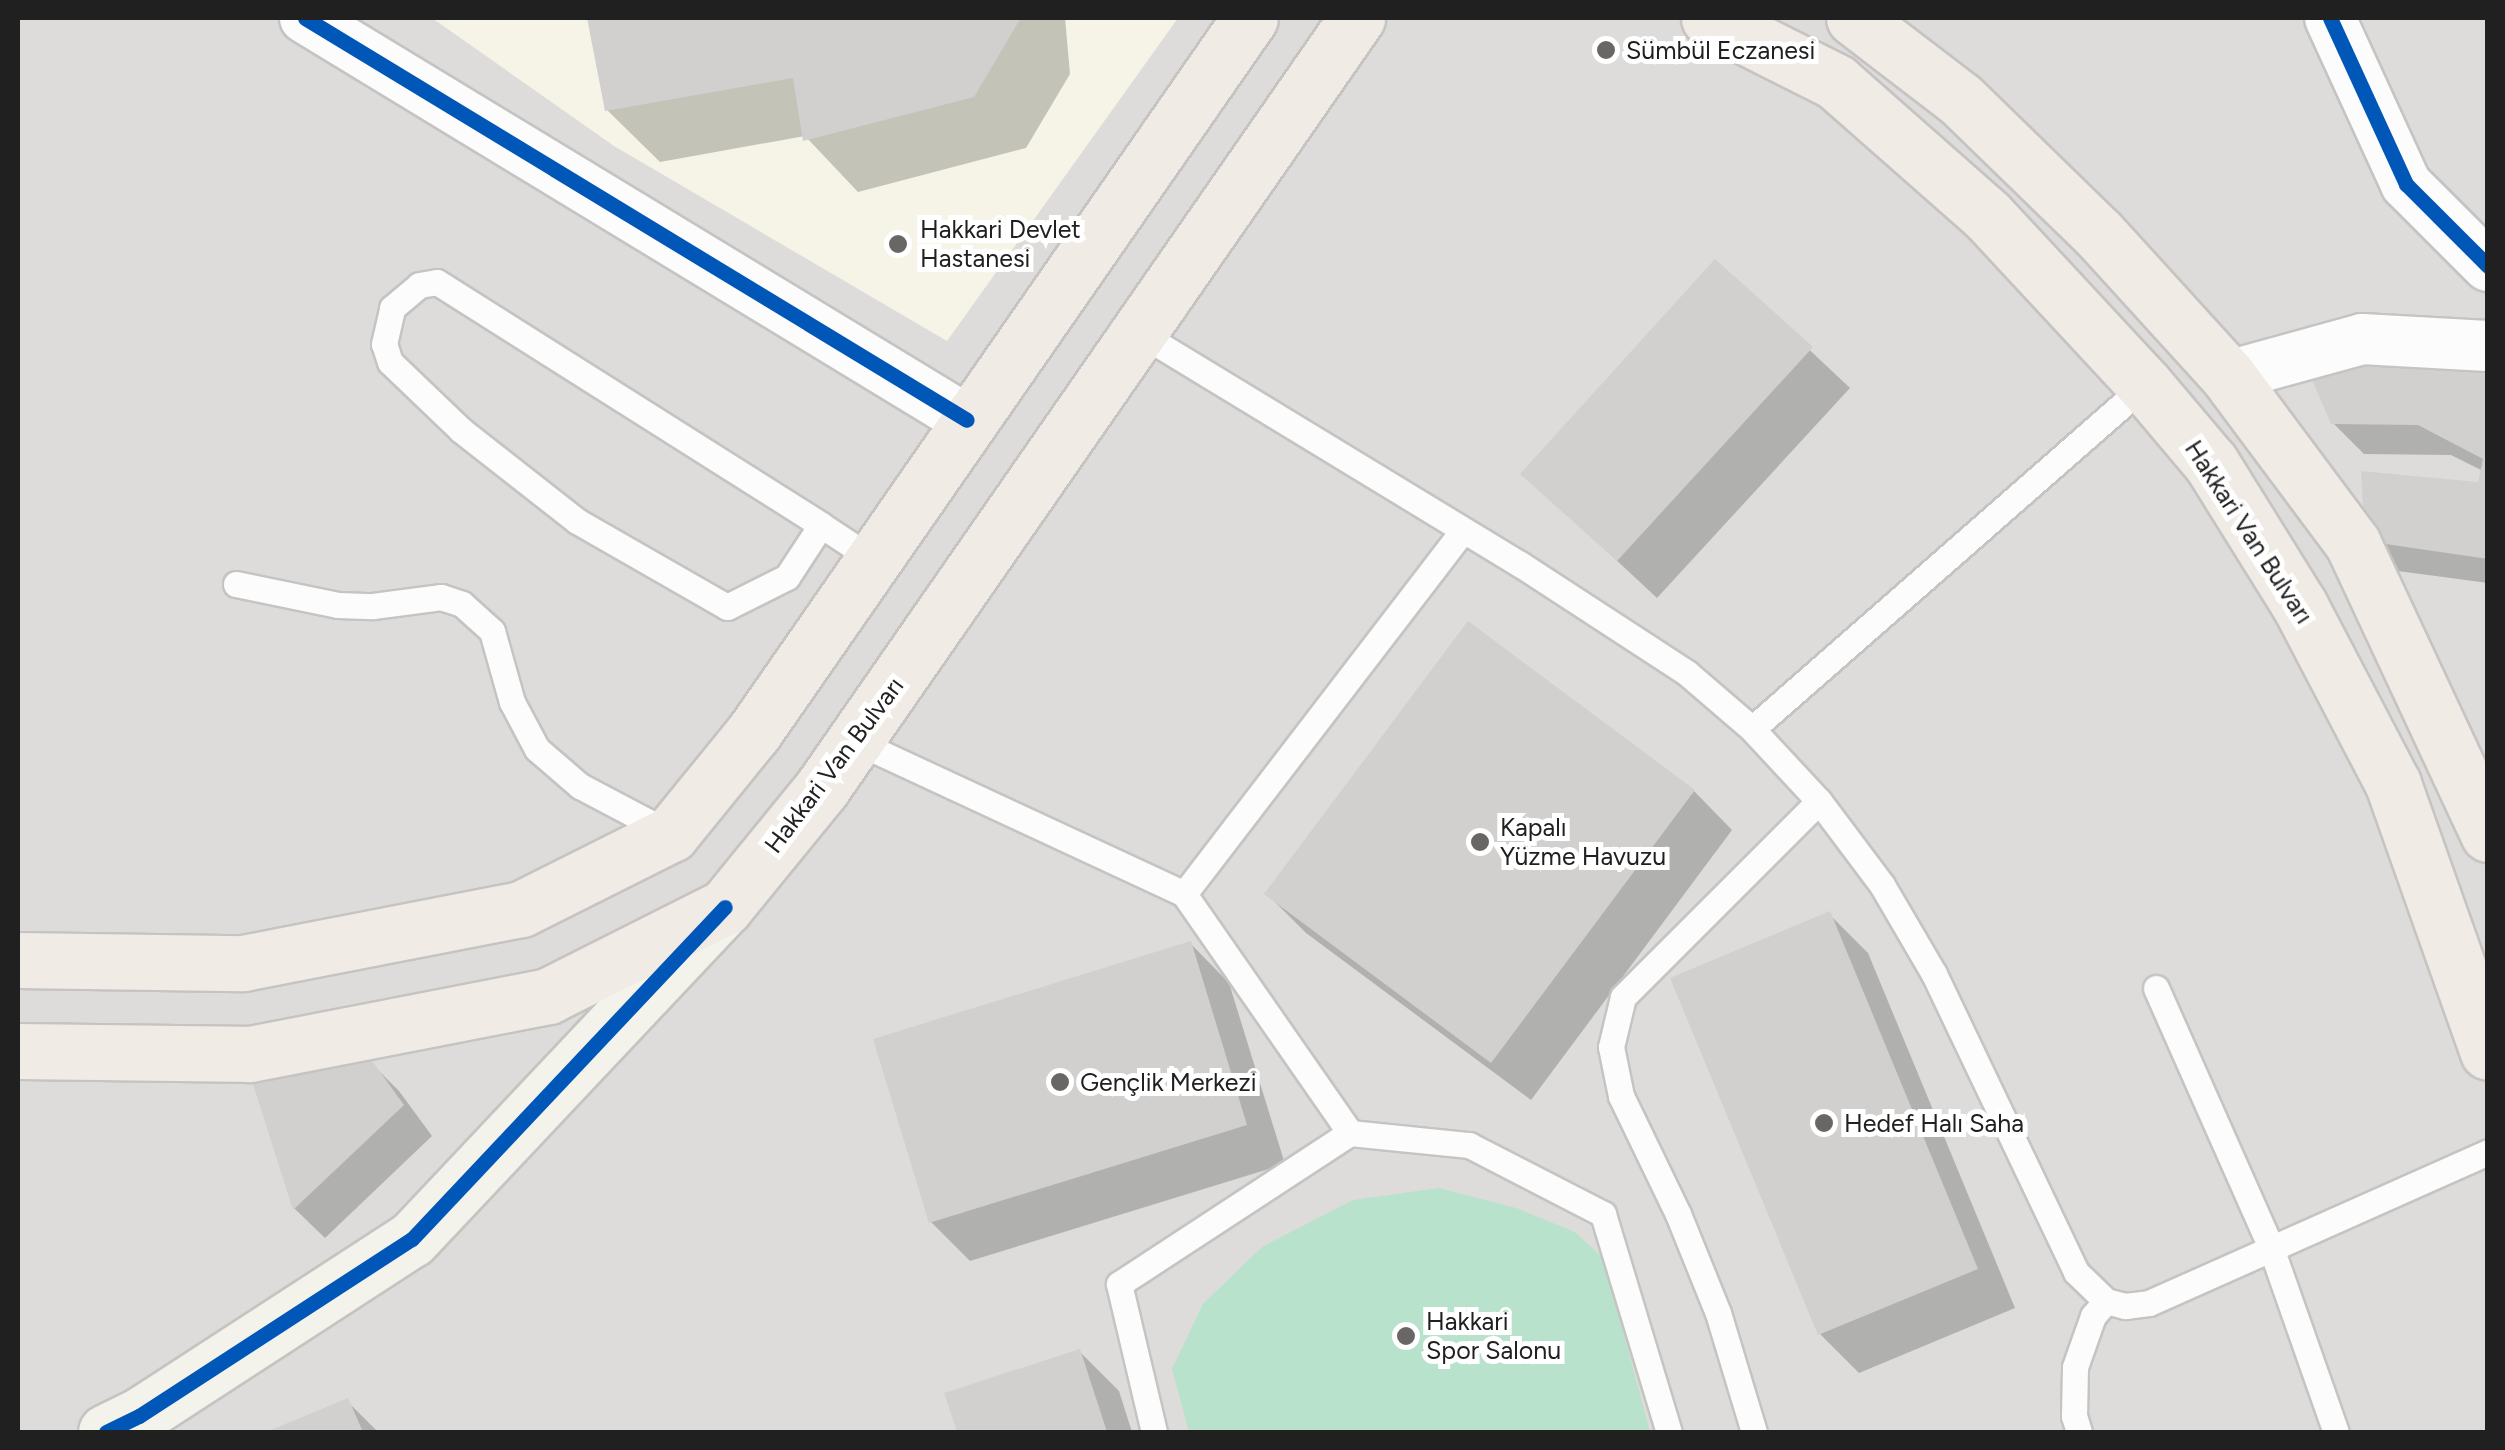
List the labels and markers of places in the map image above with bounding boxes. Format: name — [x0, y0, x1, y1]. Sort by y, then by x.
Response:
place label: Sümbül Eczanesi — [1626, 35, 1815, 65]
marker: Sümbül Eczanesi — [1595, 39, 1617, 61]
place label: Hakkari Devlet Hastanesi — [920, 215, 1081, 274]
marker: Hakkari Devlet Hastanesi — [885, 231, 911, 257]
place label: Kapalı Yüzme Havuzu — [1500, 813, 1666, 872]
marker: Kapalı Yüzme Havuzu — [1469, 831, 1491, 853]
place label: Gençlik Merkezi — [1080, 1067, 1257, 1097]
marker: Gençlik Merkezi — [1049, 1071, 1071, 1093]
place label: Hedef Halı Saha — [1844, 1108, 2024, 1138]
marker: Hedef Halı Saha — [1813, 1112, 1835, 1134]
place label: Hakkari Spor Salonu — [1426, 1307, 1561, 1366]
marker: Hakkari Spor Salonu — [1395, 1325, 1417, 1347]

